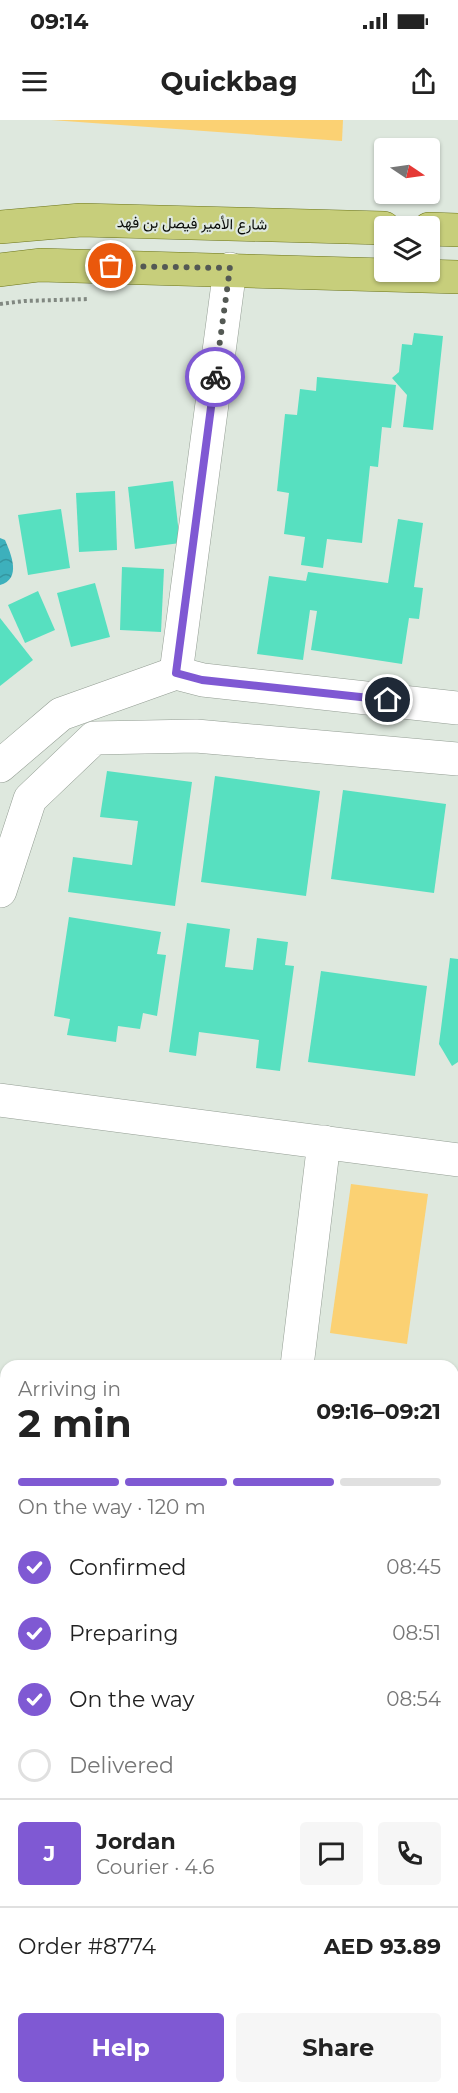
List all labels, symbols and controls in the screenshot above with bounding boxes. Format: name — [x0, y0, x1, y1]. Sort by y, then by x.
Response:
text: 09:14 — [30, 8, 89, 35]
icon: menu — [18, 65, 51, 98]
text: Quickbag — [160, 65, 298, 98]
icon: share — [407, 65, 440, 98]
north arrow — [374, 138, 440, 204]
map controls — [374, 138, 440, 282]
street label: شارع الأمير فيصل بن فهد — [117, 212, 268, 236]
button: layers — [374, 216, 440, 282]
pin — [85, 240, 136, 291]
icon: bag — [94, 249, 127, 282]
courier — [185, 347, 245, 407]
icon: bike — [199, 361, 232, 394]
pin — [362, 674, 413, 725]
icon: home — [371, 683, 404, 716]
text: Arriving in — [18, 1377, 121, 1401]
text: 09:16–09:21 — [316, 1398, 441, 1425]
text: 2 min — [18, 1399, 132, 1447]
text: On the way · 120 m — [18, 1495, 206, 1519]
icon: check — [18, 1551, 51, 1584]
text: Confirmed — [69, 1554, 186, 1581]
text: 08:45 — [386, 1555, 441, 1579]
icon: check — [18, 1617, 51, 1650]
text: Preparing — [69, 1620, 178, 1647]
text: 08:51 — [392, 1621, 441, 1645]
icon: check — [18, 1683, 51, 1716]
text: On the way — [69, 1686, 194, 1713]
text: 08:54 — [386, 1687, 441, 1711]
text: Delivered — [69, 1752, 174, 1779]
button: chat — [300, 1822, 363, 1885]
button: phone — [378, 1822, 441, 1885]
text: Jordan — [96, 1828, 176, 1855]
text: J — [44, 1840, 55, 1867]
text: Courier · 4.6 — [96, 1855, 214, 1879]
text: Order #8774 — [18, 1933, 156, 1960]
text: AED 93.89 — [324, 1933, 441, 1960]
button: Help — [18, 2013, 224, 2082]
button: Share — [236, 2013, 441, 2082]

